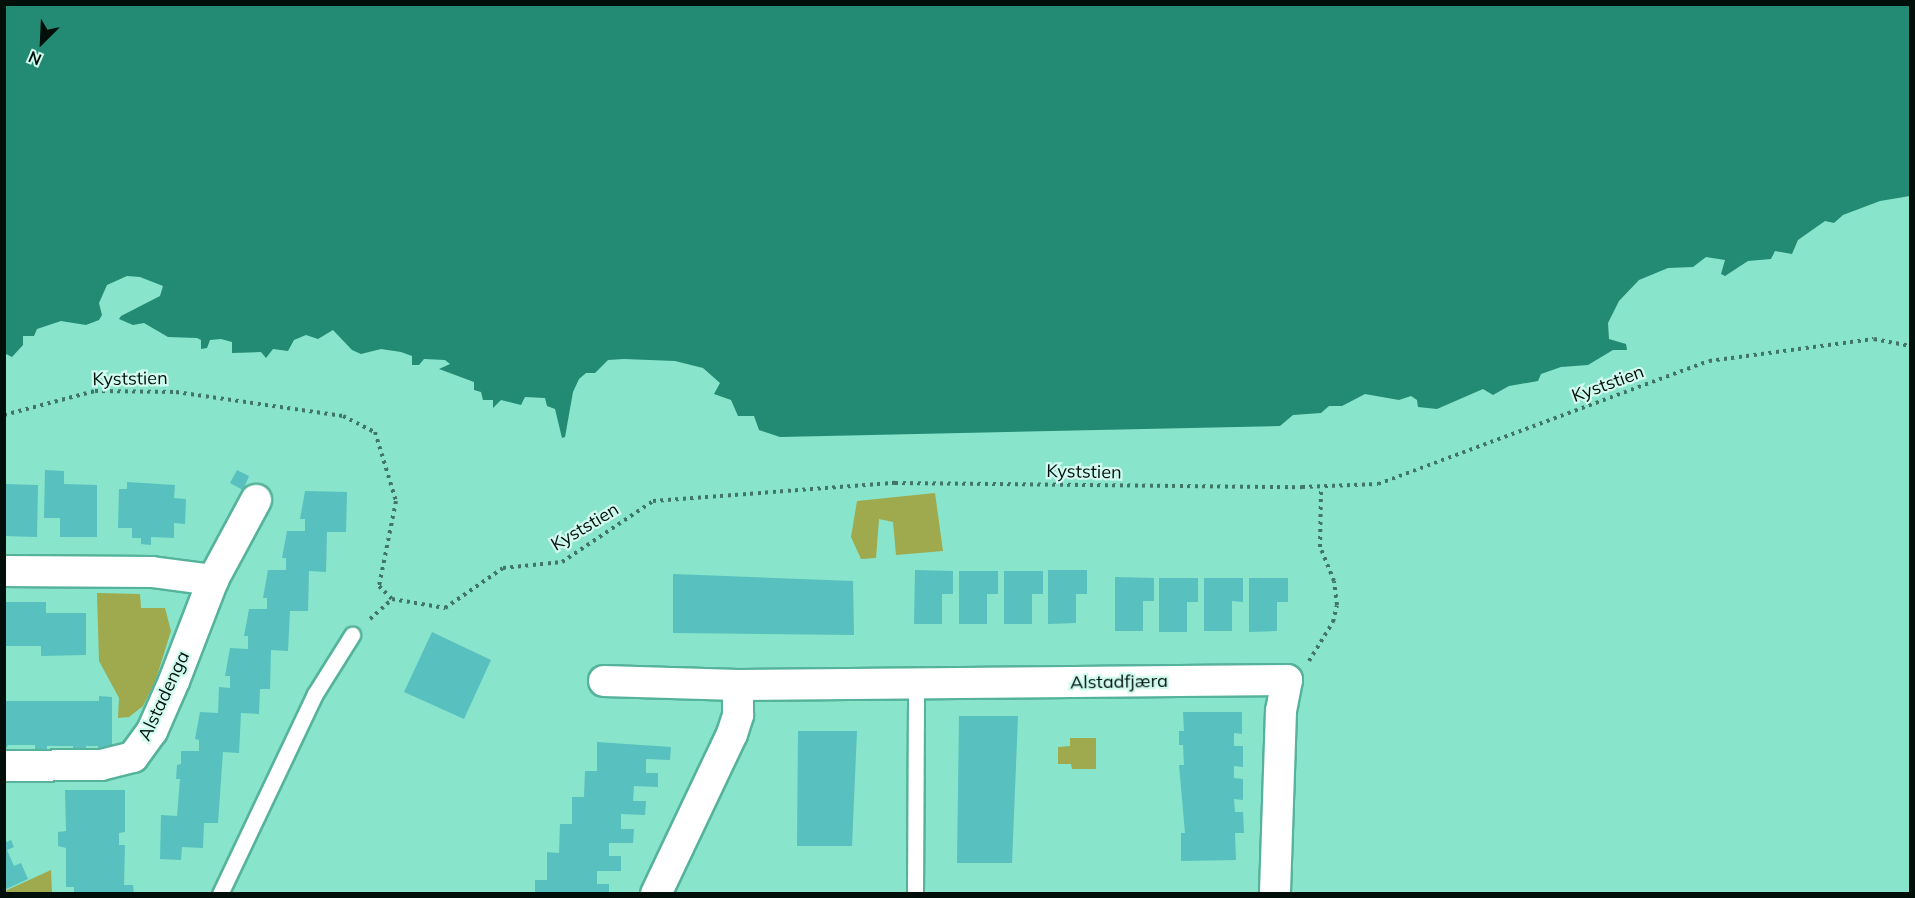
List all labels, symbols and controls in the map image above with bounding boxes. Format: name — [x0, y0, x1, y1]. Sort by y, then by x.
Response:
north arrow — [12, 12, 72, 72]
text: N — [25, 47, 44, 70]
street label: Kyststien — [1569, 361, 1647, 407]
street label: Kyststien — [92, 368, 168, 390]
street label: Kyststien — [1046, 461, 1122, 483]
street label: Kyststien — [547, 498, 623, 556]
street label: Alstadenga — [134, 648, 194, 744]
street label: Alstadfjæra — [1070, 670, 1168, 694]

